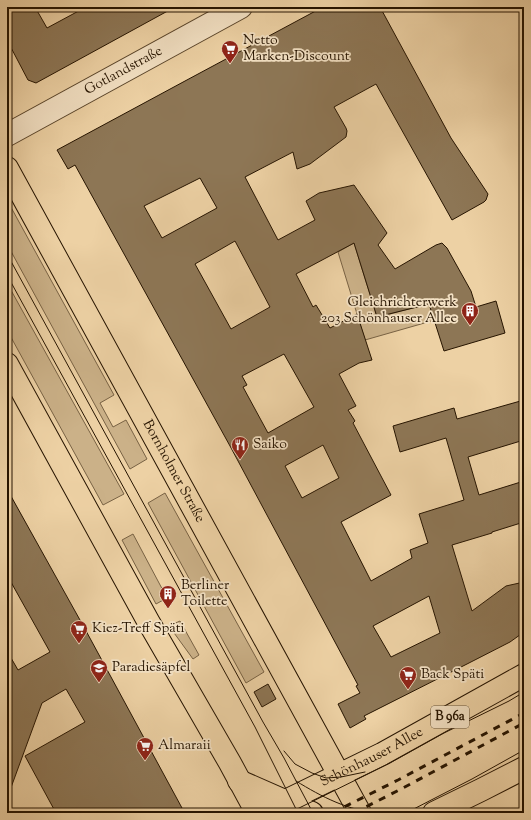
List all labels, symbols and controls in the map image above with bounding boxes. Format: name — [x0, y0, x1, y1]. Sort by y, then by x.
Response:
place label: Netto Marken-Discount — [243, 31, 350, 67]
supermarket icon: Netto Marken-Discount — [220, 39, 240, 64]
street label: Gotlandstraße — [81, 42, 166, 101]
place label: Gleichrichterwerk 203 Schönhauser Allee — [321, 293, 457, 329]
building icon: Gleichrichterwerk 203 Schönhauser Allee — [460, 301, 480, 326]
street label: Bornholmer Straße — [137, 416, 209, 527]
restaurant icon: Saiko — [230, 435, 250, 460]
place label: Saiko — [253, 435, 287, 455]
place label: Berliner Toilette — [181, 576, 230, 612]
building icon: Berliner Toilette — [158, 584, 178, 609]
supermarket icon: Kiez-Treff Späti — [69, 619, 89, 644]
place label: Kiez-Treff Späti — [92, 619, 184, 639]
school or university icon: Paradiesäpfel — [89, 658, 109, 683]
place label: Paradiesäpfel — [112, 658, 190, 678]
supermarket icon: Back Späti — [398, 665, 418, 690]
place label: Back Späti — [421, 665, 484, 685]
road number: B 96a — [431, 706, 469, 728]
street label: Schönhauser Allee — [317, 723, 427, 793]
supermarket icon: Almaraii — [135, 736, 155, 761]
place label: Almaraii — [158, 736, 211, 756]

